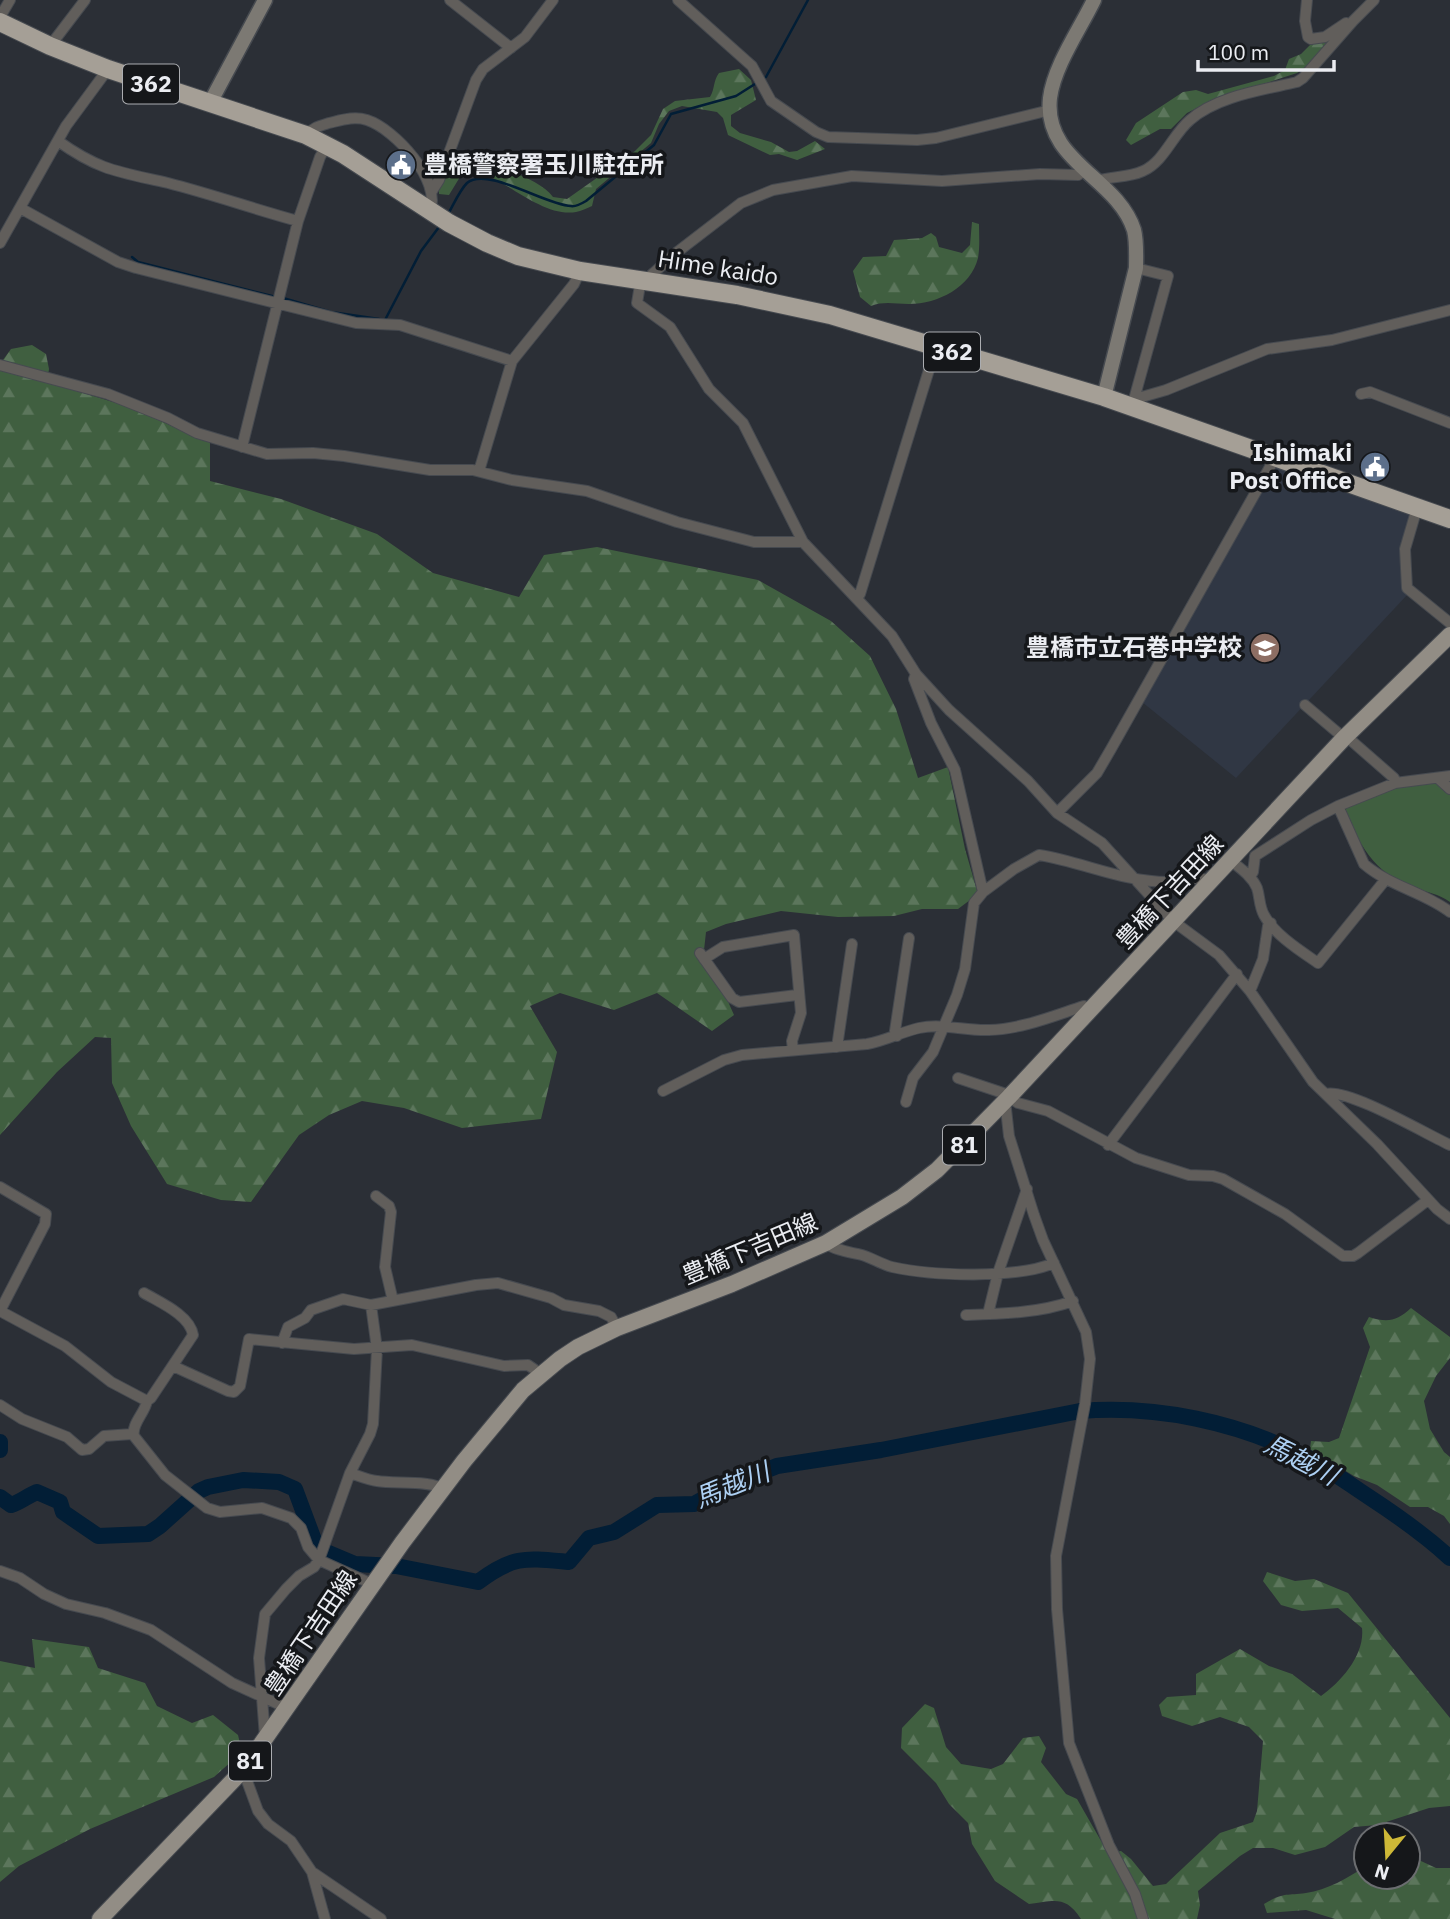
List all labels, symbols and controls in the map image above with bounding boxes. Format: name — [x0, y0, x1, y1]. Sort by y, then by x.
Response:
scale bar — [1198, 28, 1334, 72]
text: 100 m — [1208, 38, 1269, 66]
road number: 362 — [123, 64, 179, 104]
public building icon: 豊橋警察署玉川駐在所 — [384, 148, 418, 182]
place label: 豊橋警察署玉川駐在所 — [424, 148, 664, 180]
street label: Hime kaido — [656, 242, 781, 292]
road number: 362 — [924, 332, 980, 372]
place label: Ishimaki Post Office — [1229, 436, 1352, 496]
public building icon: Ishimaki Post Office — [1358, 450, 1392, 484]
place label: 豊橋市立石巻中学校 — [1026, 631, 1242, 663]
school or university icon: 豊橋市立石巻中学校 — [1248, 631, 1282, 665]
street label: 豊橋下吉田線 — [1108, 828, 1230, 955]
road number: 81 — [943, 1126, 985, 1164]
street label: 豊橋下吉田線 — [677, 1205, 822, 1291]
water label: 馬越川 — [1259, 1426, 1347, 1493]
water label: 馬越川 — [689, 1453, 777, 1514]
street label: 豊橋下吉田線 — [257, 1564, 364, 1701]
road number: 81 — [229, 1742, 271, 1780]
north arrow — [1352, 1821, 1422, 1891]
text: N — [1371, 1859, 1392, 1886]

